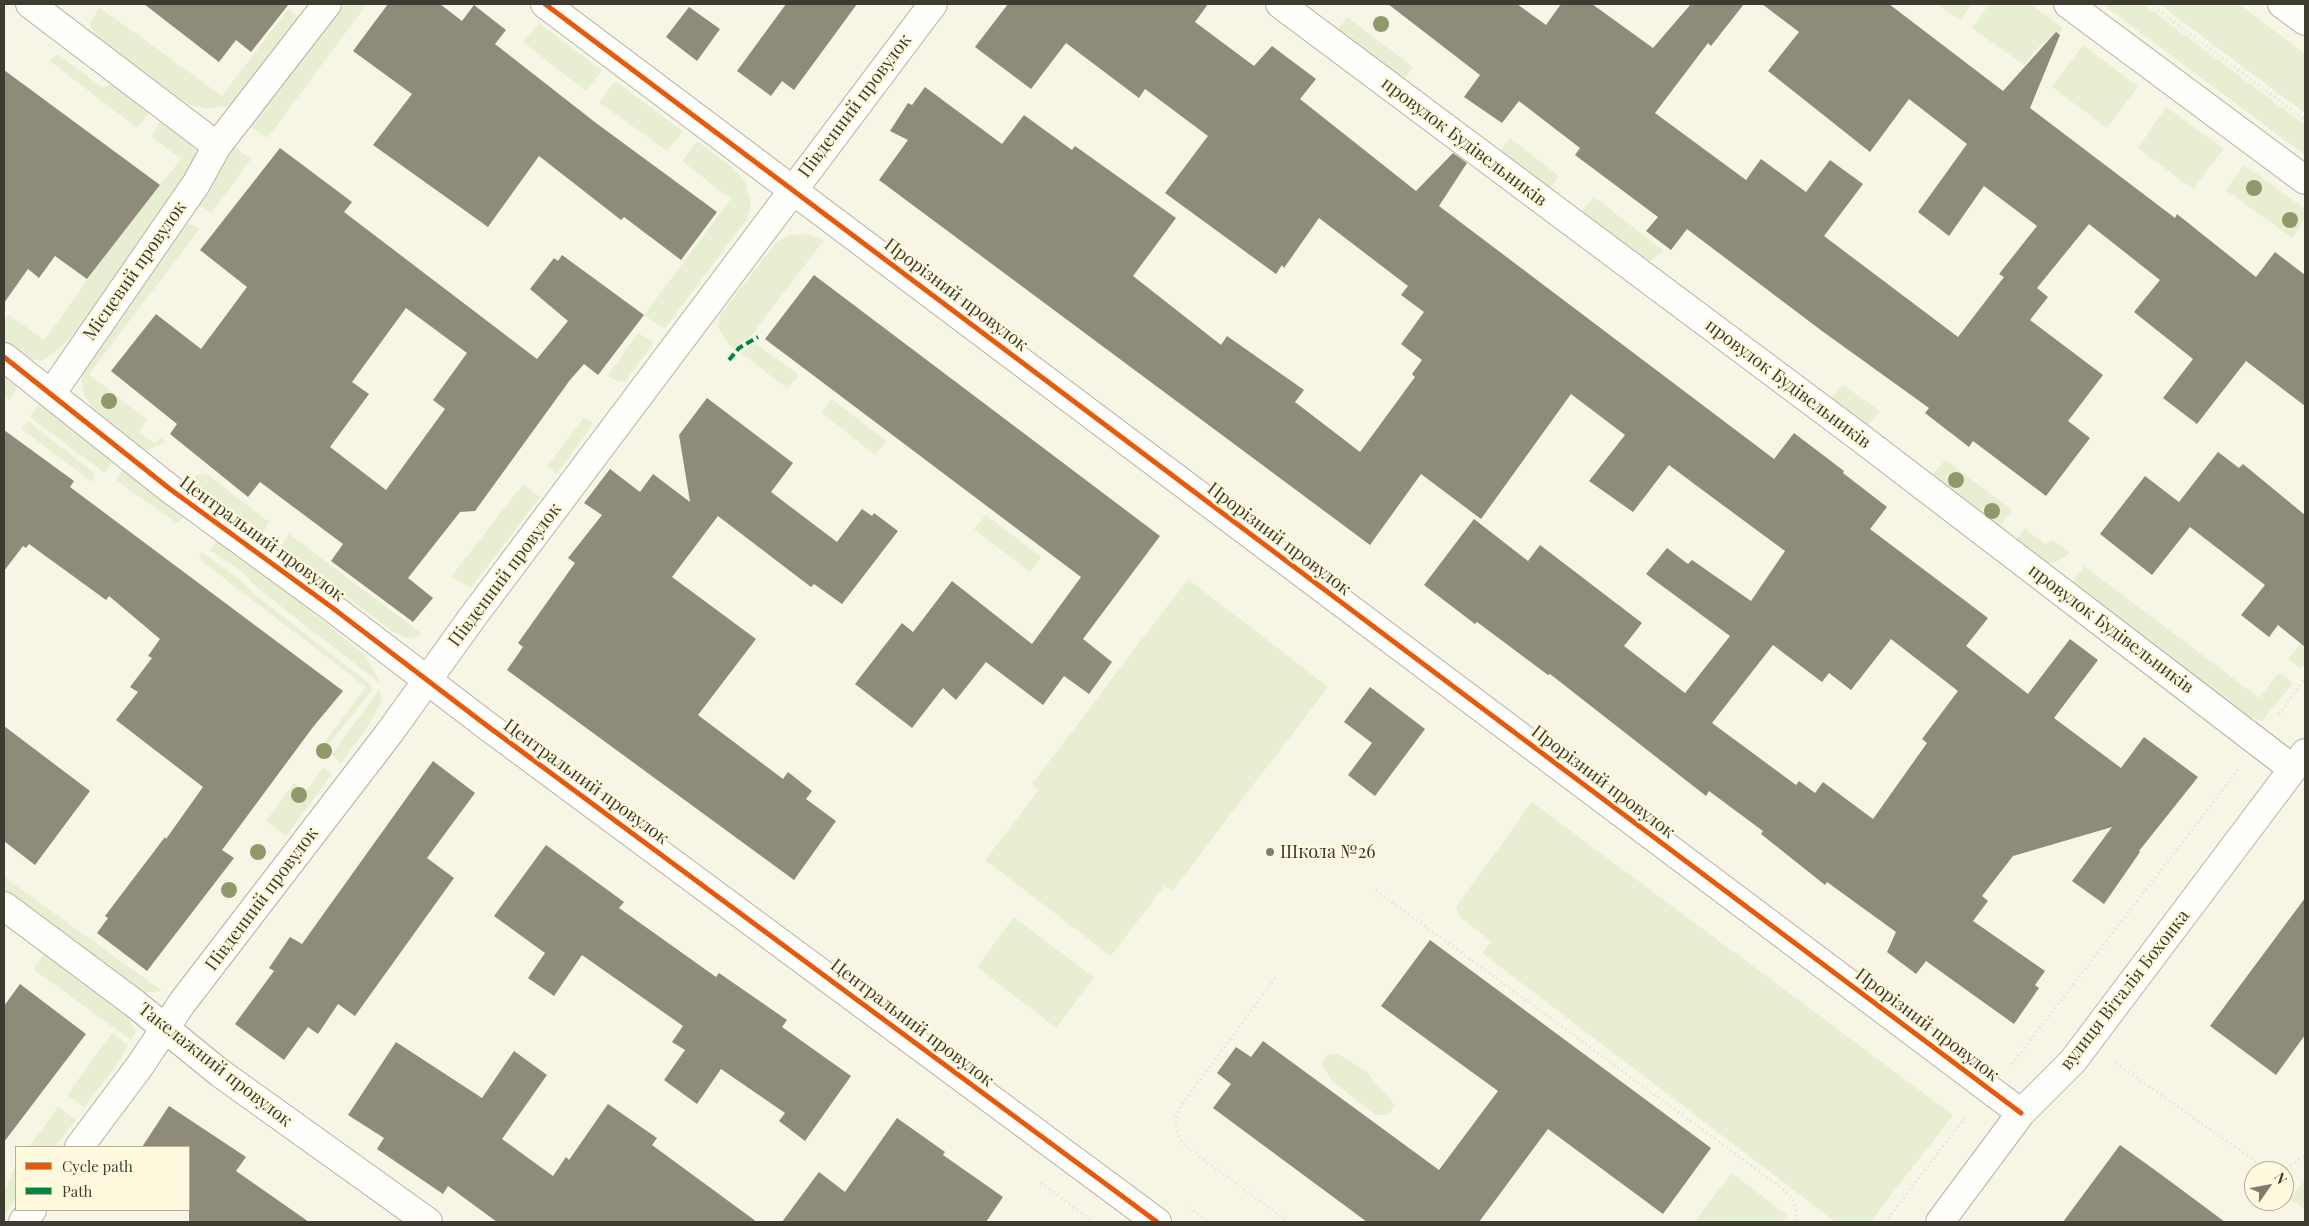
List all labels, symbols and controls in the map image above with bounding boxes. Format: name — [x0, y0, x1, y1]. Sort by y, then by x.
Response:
street label: Південний провулок — [794, 30, 916, 182]
street label: провулок Будівельників — [1377, 73, 1551, 211]
street label: Місцевий провулок — [79, 197, 191, 345]
street label: Прорізний провулок — [880, 234, 1032, 356]
street label: провулок Будівельників — [1701, 315, 1875, 453]
street label: Центральний провулок — [175, 472, 349, 606]
street label: Прорізний провулок — [1203, 478, 1355, 600]
street label: Південний провулок — [444, 499, 566, 651]
street label: провулок Будівельників — [2024, 560, 2198, 698]
street label: Центральний провулок — [499, 715, 673, 849]
street label: Прорізний провулок — [1527, 721, 1679, 843]
street label: Південний провулок — [201, 823, 323, 975]
place label: Школа №26 — [1280, 841, 1376, 863]
marker: Школа №26 — [1264, 846, 1276, 858]
street label: вулиця Віталія Бохонка — [2056, 906, 2194, 1074]
street label: Центральний провулок — [826, 955, 998, 1091]
street label: Прорізний провулок — [1851, 964, 2003, 1086]
street label: Такелажний провулок — [134, 998, 296, 1132]
legend — [15, 1146, 190, 1211]
text: Cycle path — [62, 1156, 133, 1176]
north arrow — [2244, 1161, 2294, 1211]
text: N — [2270, 1169, 2292, 1188]
text: Path — [62, 1181, 92, 1201]

